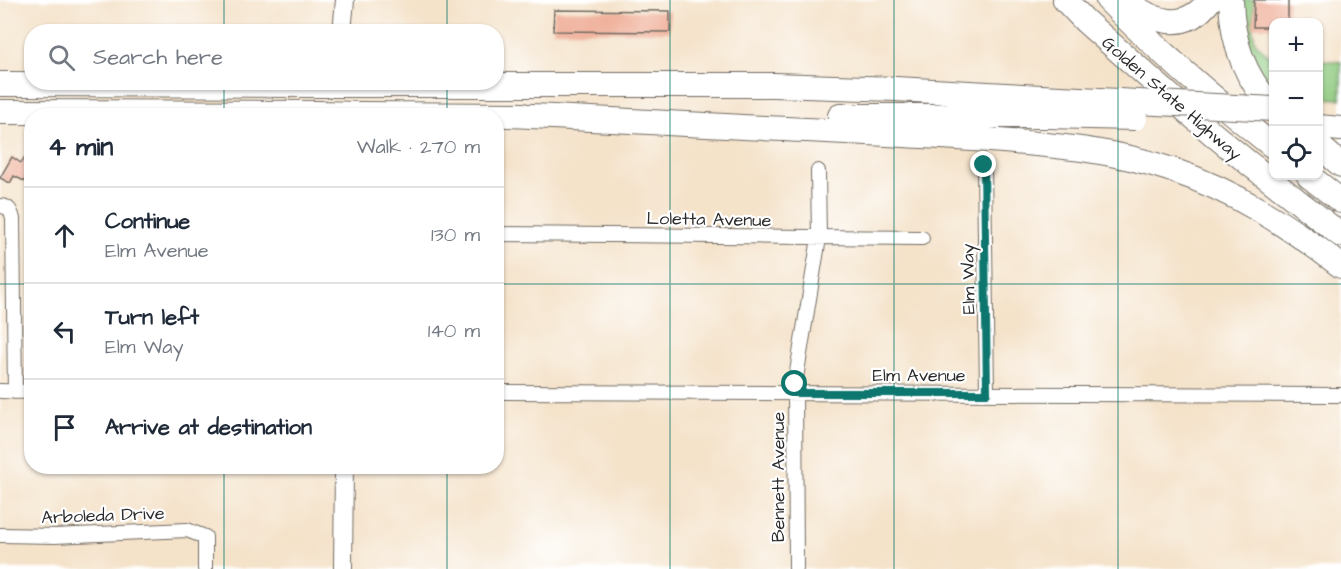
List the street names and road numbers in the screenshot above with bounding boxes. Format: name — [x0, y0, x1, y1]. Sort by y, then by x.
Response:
street label: Golden State Highway — [1096, 30, 1247, 167]
street label: Loletta Avenue — [647, 206, 772, 233]
street label: Elm Way — [955, 243, 983, 315]
street label: Elm Avenue — [872, 363, 966, 388]
street label: Bennett Avenue — [766, 411, 791, 542]
street label: Arboleda Drive — [41, 501, 165, 530]

